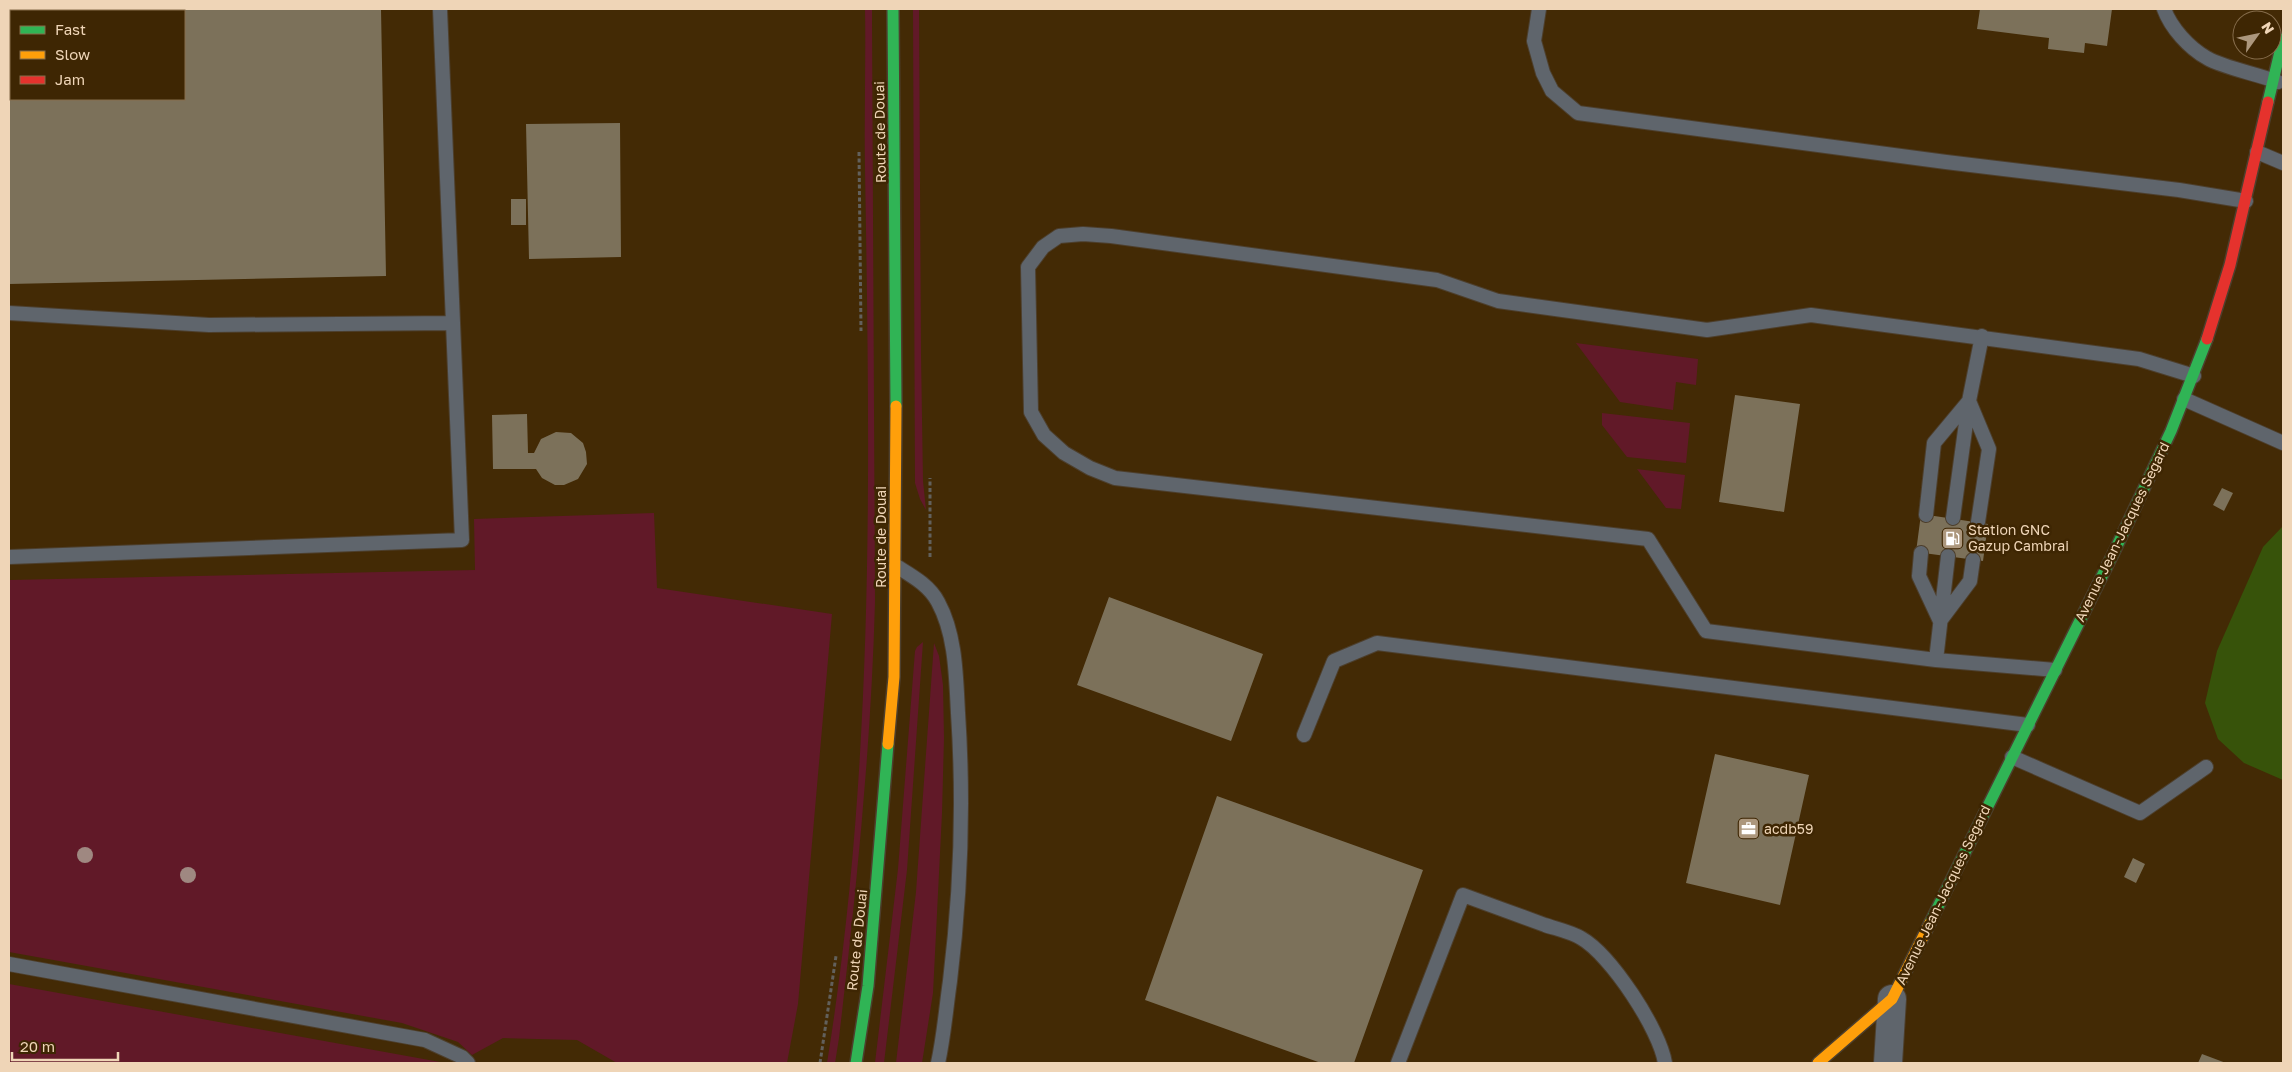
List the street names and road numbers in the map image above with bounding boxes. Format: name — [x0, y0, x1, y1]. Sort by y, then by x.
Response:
street label: Route de Douai — [870, 81, 889, 183]
street label: Avenue Jean-Jacques Segard — [2071, 439, 2173, 624]
street label: Route de Douai — [872, 486, 889, 588]
street label: Avenue Jean-Jacques Segard — [1892, 802, 1994, 987]
street label: Route de Douai — [843, 888, 870, 992]

